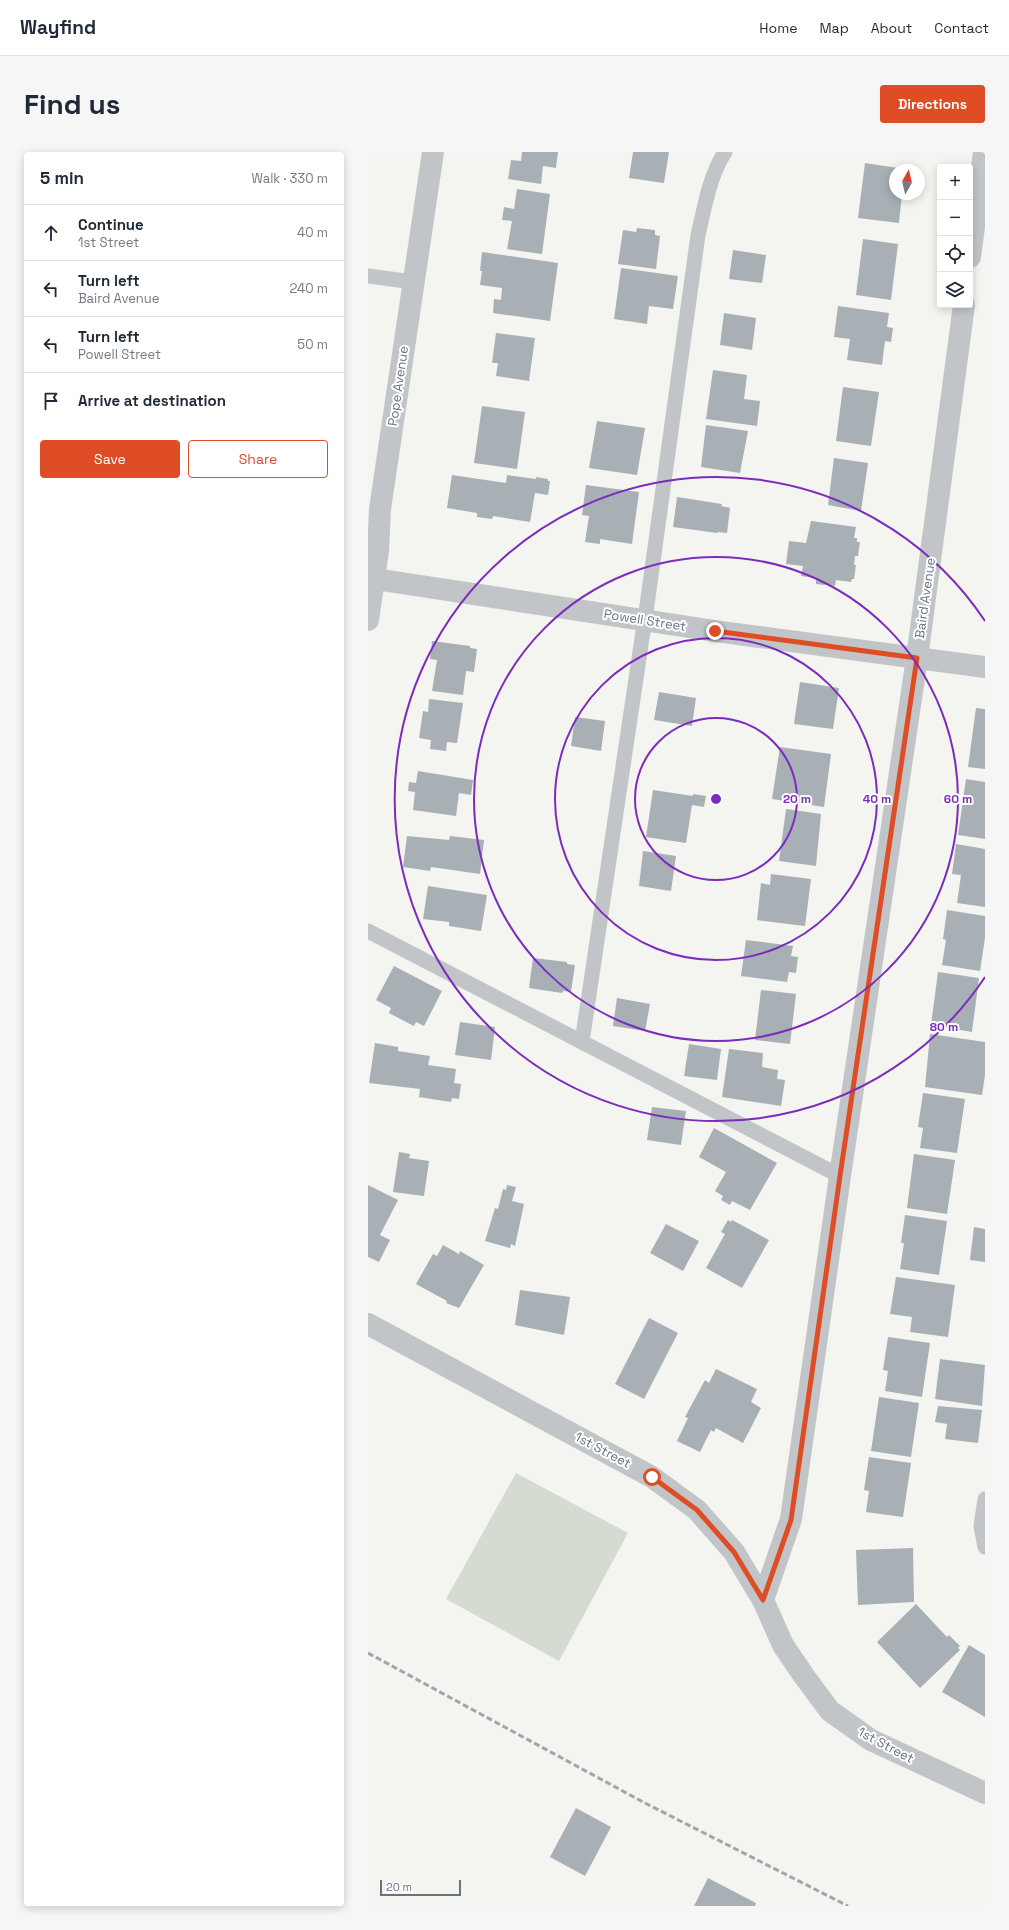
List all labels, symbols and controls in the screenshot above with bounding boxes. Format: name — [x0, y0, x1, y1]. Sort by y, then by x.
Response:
text: Wayfind — [20, 15, 96, 40]
text: Home — [759, 19, 797, 37]
text: Map — [819, 19, 849, 37]
text: About — [871, 19, 912, 37]
text: Contact — [934, 19, 989, 37]
button: Directions — [880, 85, 985, 123]
text: Find us — [24, 86, 121, 122]
north arrow — [889, 164, 925, 200]
map controls — [937, 164, 973, 308]
button: + — [937, 164, 973, 200]
text: 5 min — [40, 167, 84, 189]
text: Walk · 330 m — [251, 170, 328, 187]
button: − — [937, 200, 973, 236]
text: Continue — [78, 215, 144, 234]
icon: ahead — [40, 222, 62, 244]
text: 40 m — [297, 224, 328, 241]
text: 1st Street — [78, 234, 139, 251]
button: locate — [937, 236, 973, 272]
text: Turn left — [78, 271, 140, 290]
button: layers — [937, 272, 973, 308]
icon: left — [40, 278, 62, 300]
text: 240 m — [290, 280, 328, 297]
text: Baird Avenue — [78, 290, 159, 307]
text: Turn left — [78, 327, 140, 346]
icon: left — [40, 334, 62, 356]
text: 50 m — [297, 336, 328, 353]
street label: Pope Avenue — [384, 345, 412, 427]
text: Powell Street — [78, 346, 161, 363]
icon: arrive — [40, 390, 62, 412]
text: Arrive at destination — [78, 391, 226, 410]
button: Save — [40, 440, 180, 478]
button: Share — [188, 440, 328, 478]
street label: Baird Avenue — [911, 557, 939, 639]
street label: Powell Street — [603, 605, 687, 635]
route end — [706, 622, 724, 640]
text: 20 m — [783, 791, 811, 807]
text: 40 m — [863, 791, 891, 807]
text: 60 m — [944, 791, 972, 807]
centre of rings — [709, 792, 723, 806]
text: 80 m — [930, 1019, 958, 1035]
street label: 1st Street — [572, 1428, 634, 1472]
route start — [643, 1468, 661, 1486]
street label: 1st Street — [855, 1723, 917, 1767]
scale bar — [380, 1878, 461, 1897]
text: 20 m — [386, 1880, 412, 1894]

